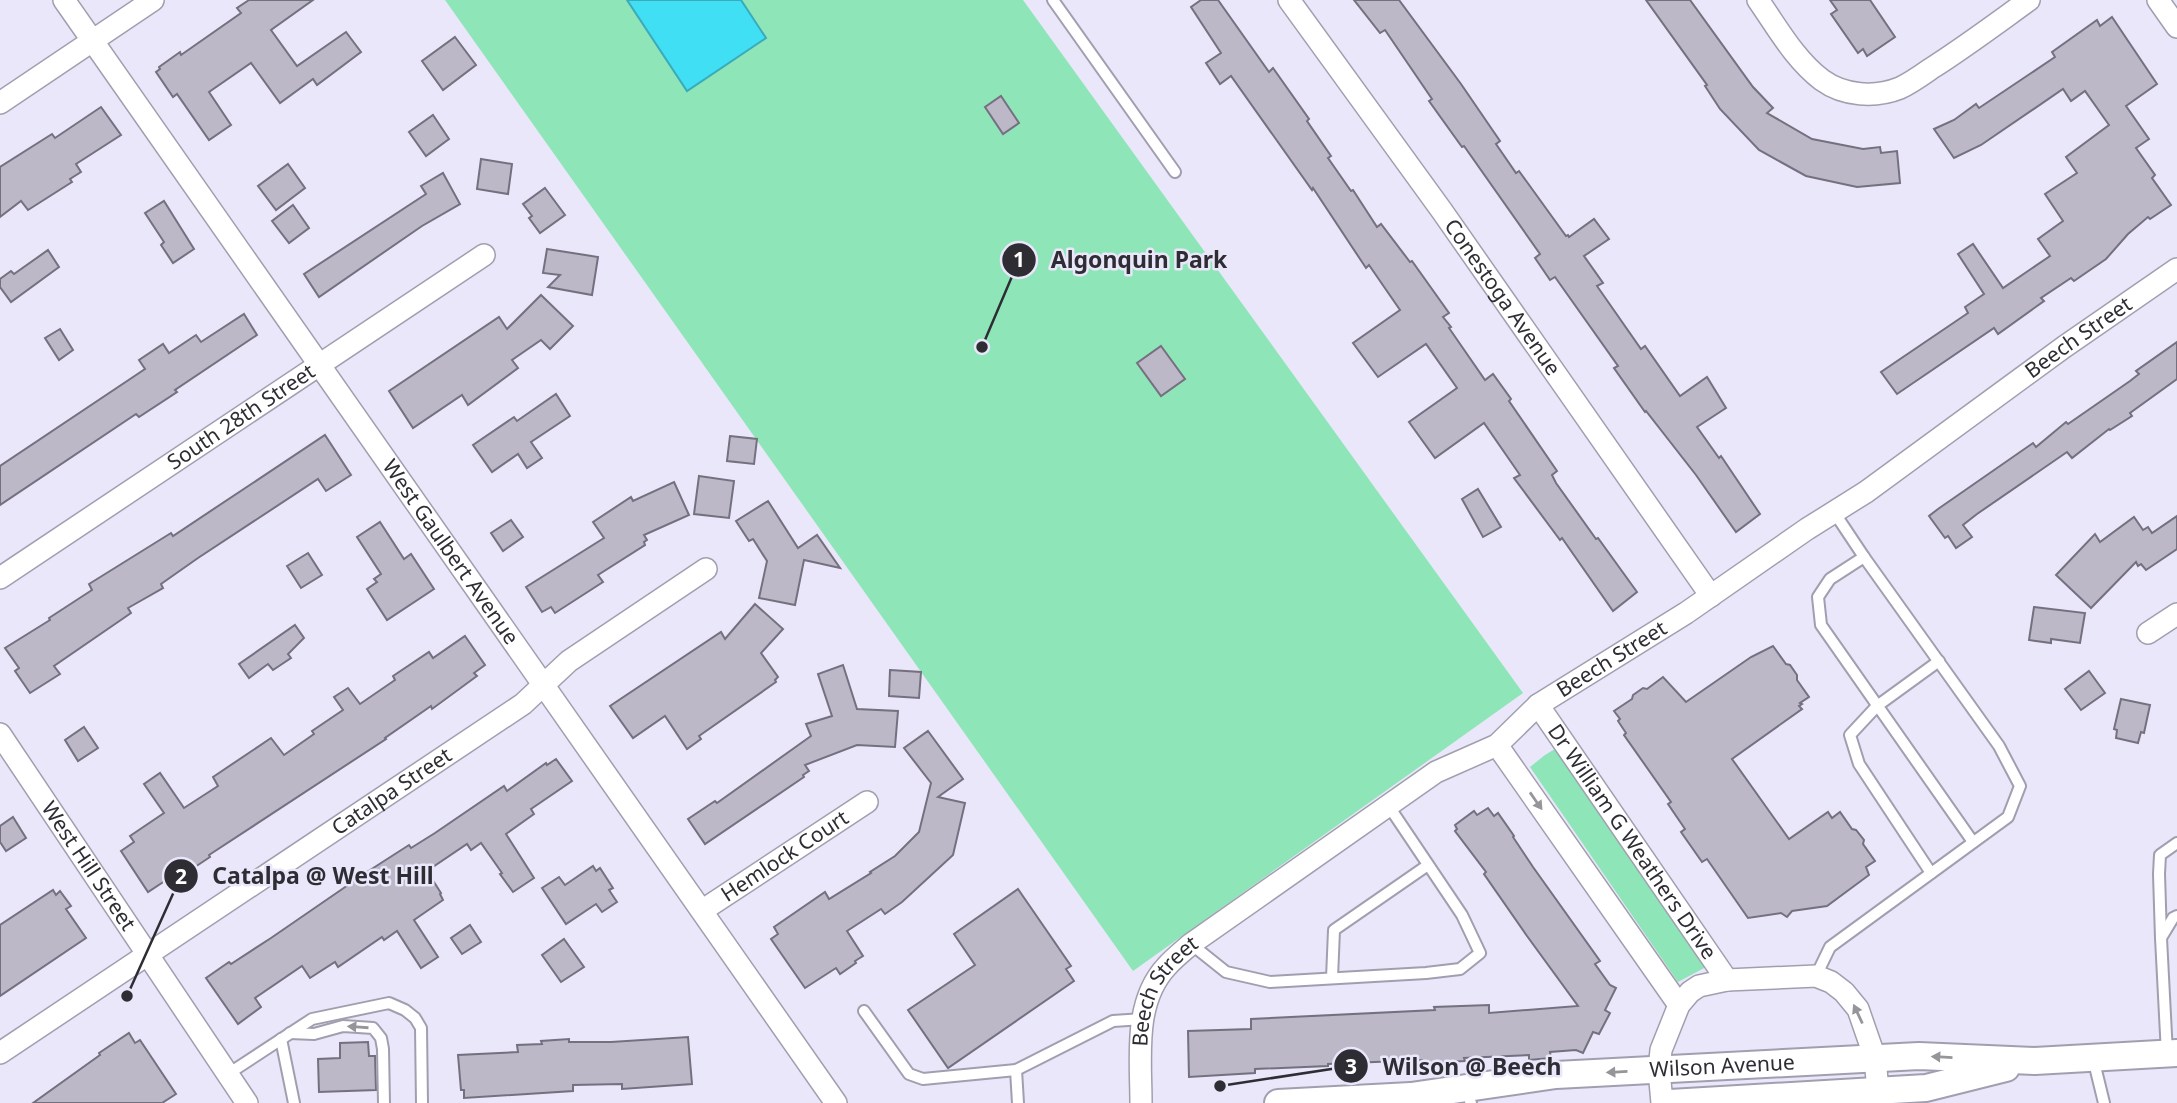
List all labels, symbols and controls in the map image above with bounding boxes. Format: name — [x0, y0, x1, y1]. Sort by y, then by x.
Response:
street label: Conestoga Avenue — [1439, 213, 1568, 381]
callout: Algonquin Park — [1001, 238, 1241, 282]
text: Algonquin Park — [1051, 243, 1228, 275]
text: 1 — [1013, 245, 1025, 273]
street label: Beech Street — [2019, 289, 2137, 384]
street label: South 28th Street — [161, 357, 320, 476]
street label: West Gaulbert Avenue — [377, 454, 526, 650]
street label: Beech Street — [1551, 613, 1672, 703]
street label: Dr William G Weathers Drive — [1542, 718, 1724, 964]
street label: Catalpa Street — [326, 740, 457, 841]
one-way arrow — [1529, 792, 1543, 810]
street label: West Hill Street — [36, 795, 143, 936]
street label: Hemlock Court — [715, 803, 854, 907]
callout: Catalpa @ West Hill — [164, 854, 448, 898]
text: Catalpa @ West Hill — [212, 859, 434, 891]
text: 2 — [175, 862, 187, 890]
street label: Beech Street — [1125, 928, 1203, 1047]
one-way arrow — [1852, 1004, 1864, 1024]
one-way arrow — [347, 1021, 369, 1032]
callout: Wilson @ Beech — [1333, 1044, 1575, 1088]
street label: Wilson Avenue — [1649, 1048, 1795, 1083]
text: Wilson @ Beech — [1382, 1050, 1562, 1082]
one-way arrow — [1931, 1051, 1953, 1062]
text: 3 — [1345, 1052, 1357, 1080]
one-way arrow — [1606, 1066, 1628, 1077]

